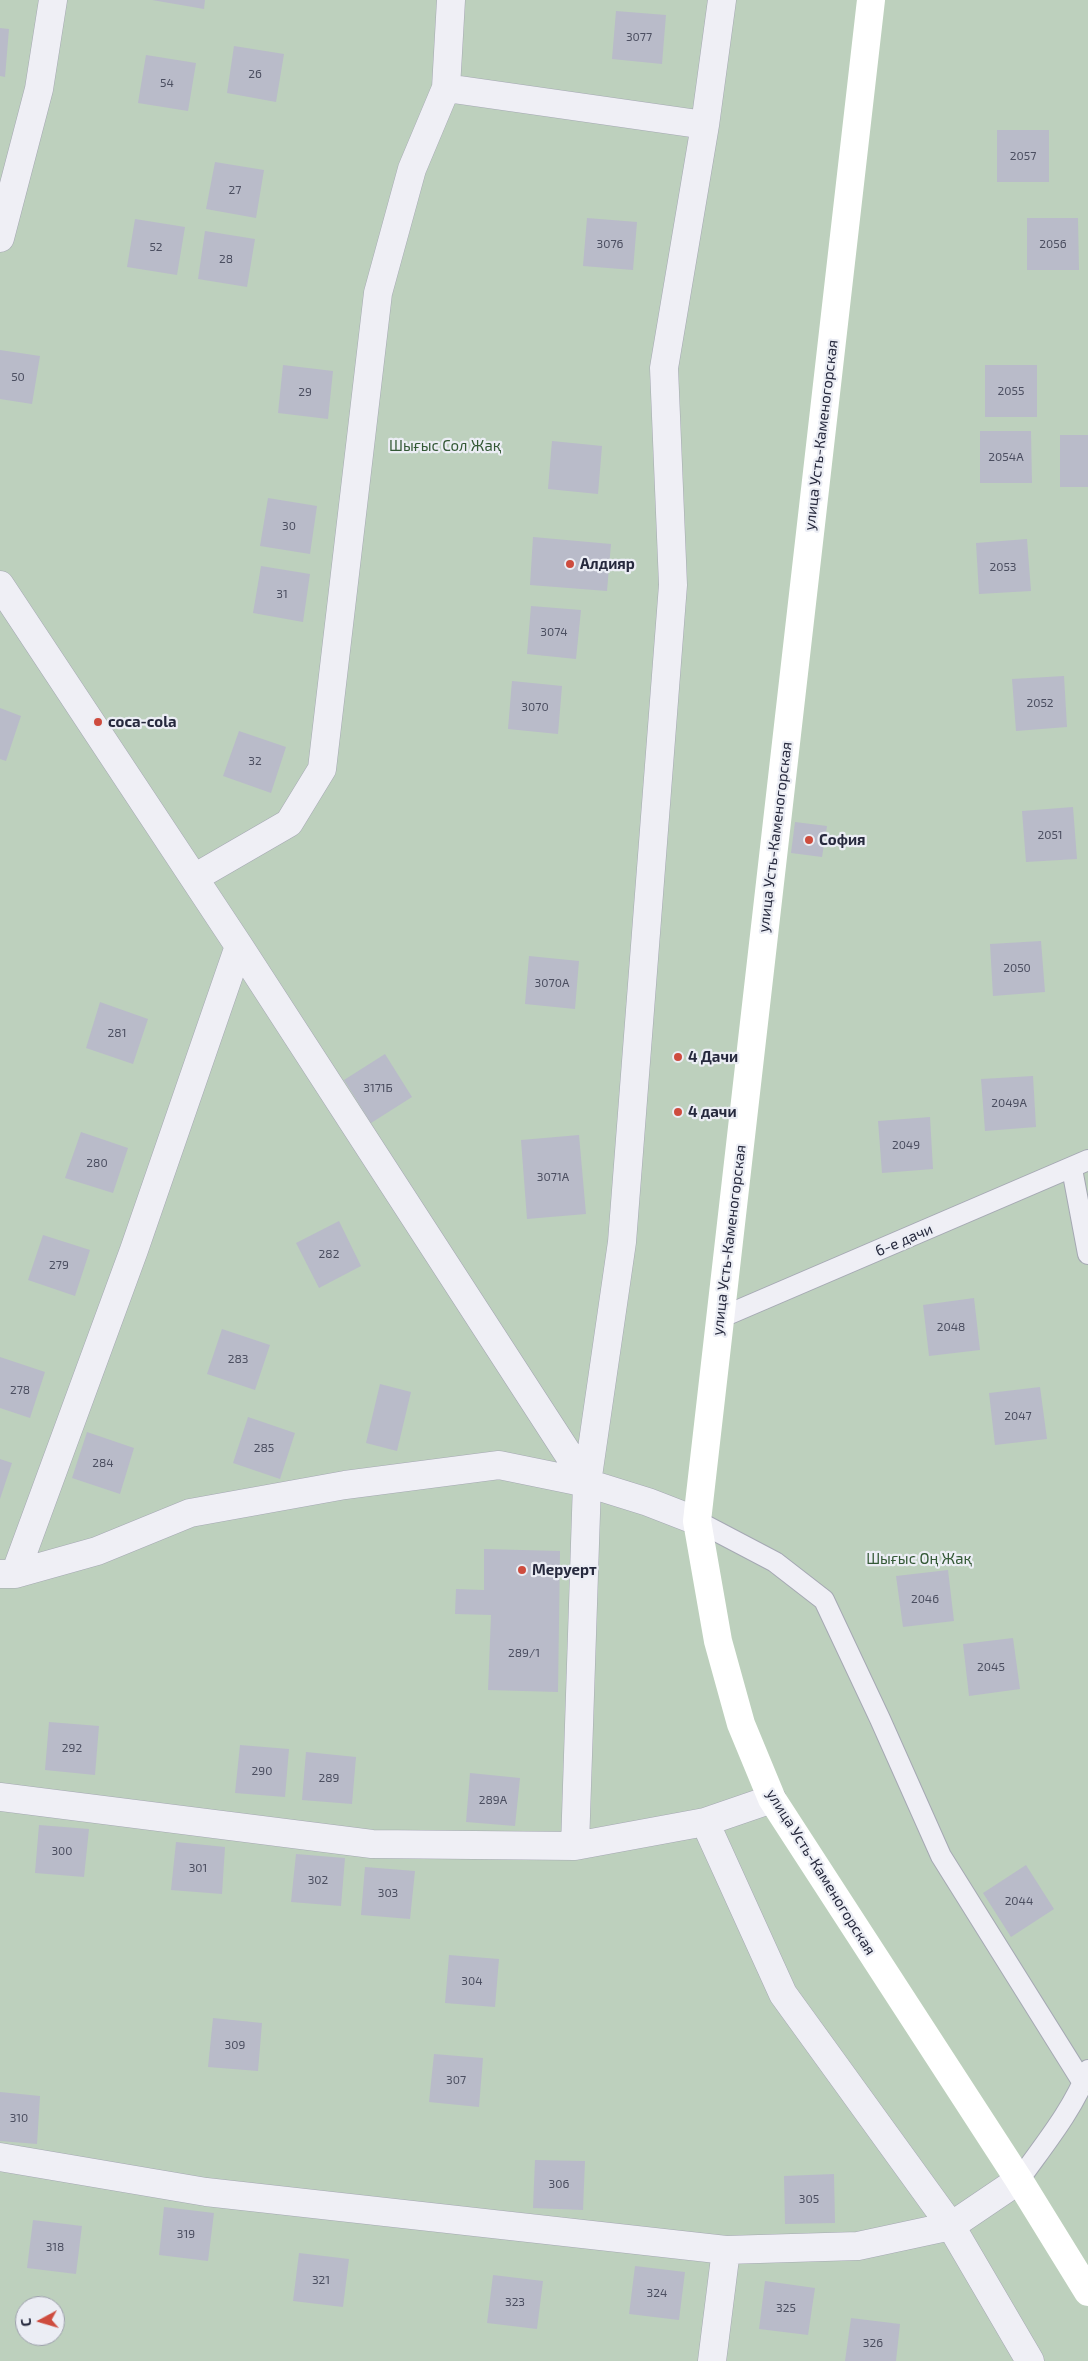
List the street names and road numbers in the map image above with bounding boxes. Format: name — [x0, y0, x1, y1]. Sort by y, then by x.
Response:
street label: улица Усть-Каменогорская — [800, 339, 842, 531]
street label: улица Усть-Каменогорская — [754, 741, 796, 933]
street label: улица Усть-Каменогорская — [708, 1144, 750, 1336]
street label: 6-е дачи — [873, 1220, 935, 1260]
street label: улица Усть-Каменогорская — [762, 1786, 880, 1958]

